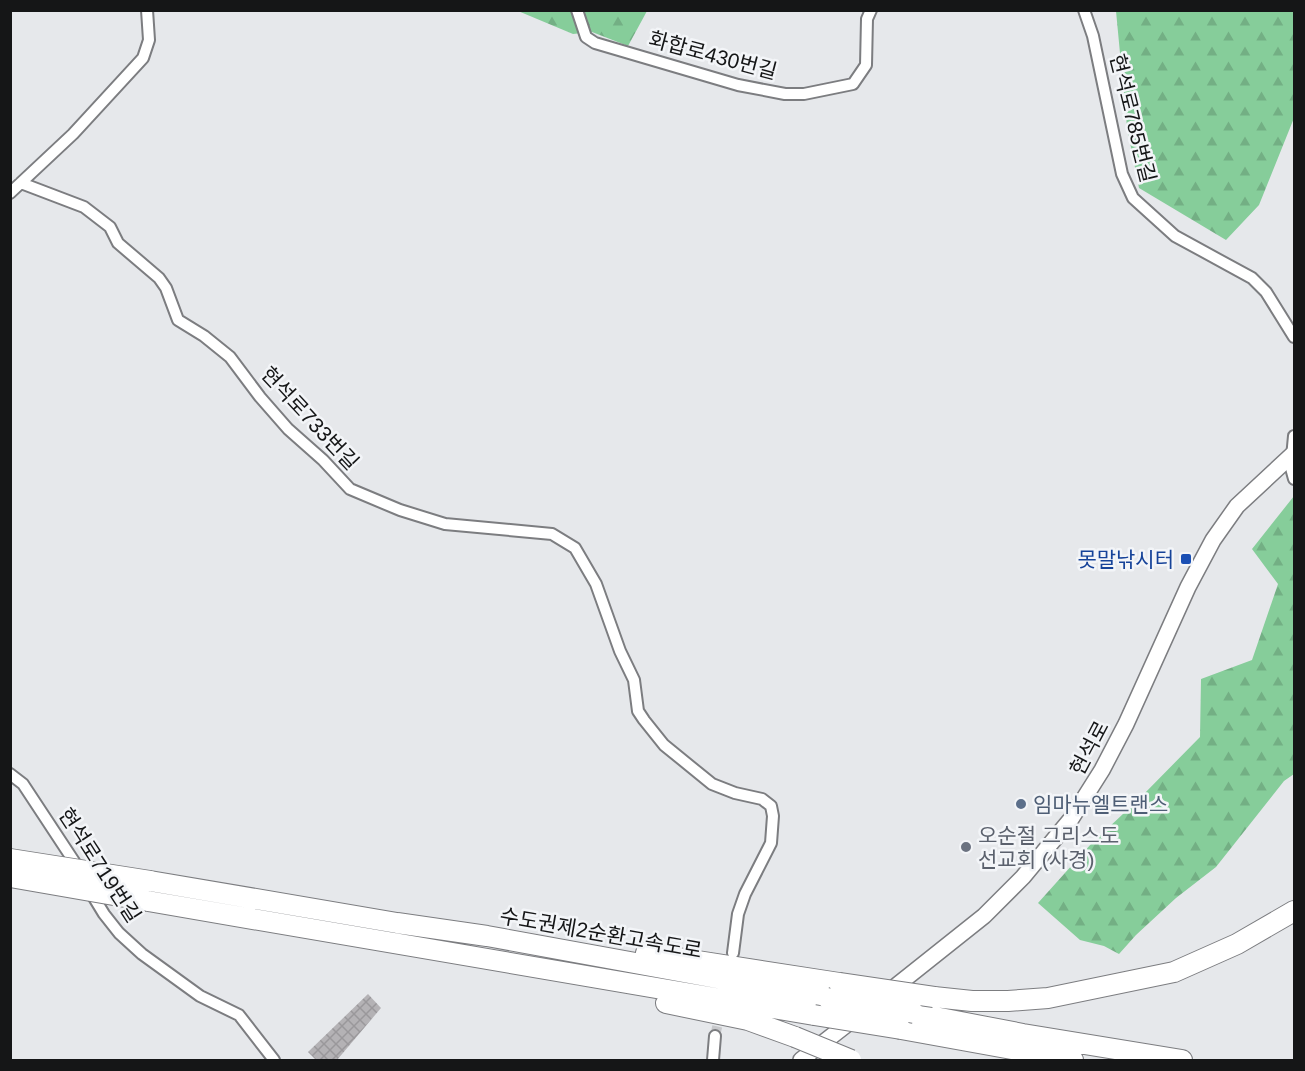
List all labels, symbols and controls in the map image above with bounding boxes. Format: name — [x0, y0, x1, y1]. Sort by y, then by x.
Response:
street label: 화합로430번길 — [646, 27, 780, 83]
street label: 현석로785번길 — [1106, 51, 1160, 185]
street label: 현석로733번길 — [257, 362, 363, 474]
place label: 못말낚시터 — [1077, 548, 1174, 571]
marker: 못말낚시터 — [1179, 552, 1193, 566]
street label: 현석로 — [1065, 717, 1113, 779]
place label: 임마뉴엘트랜스 — [1033, 793, 1168, 816]
marker: 임마뉴엘트랜스 — [1014, 797, 1028, 811]
street label: 현석로719번길 — [55, 804, 145, 926]
place label: 오순절 그리스도 선교회 (사경) — [978, 824, 1119, 871]
marker: 오순절 그리스도 선교회 (사경) — [959, 840, 973, 854]
street label: 수도권제2순환고속도로 — [498, 904, 704, 962]

